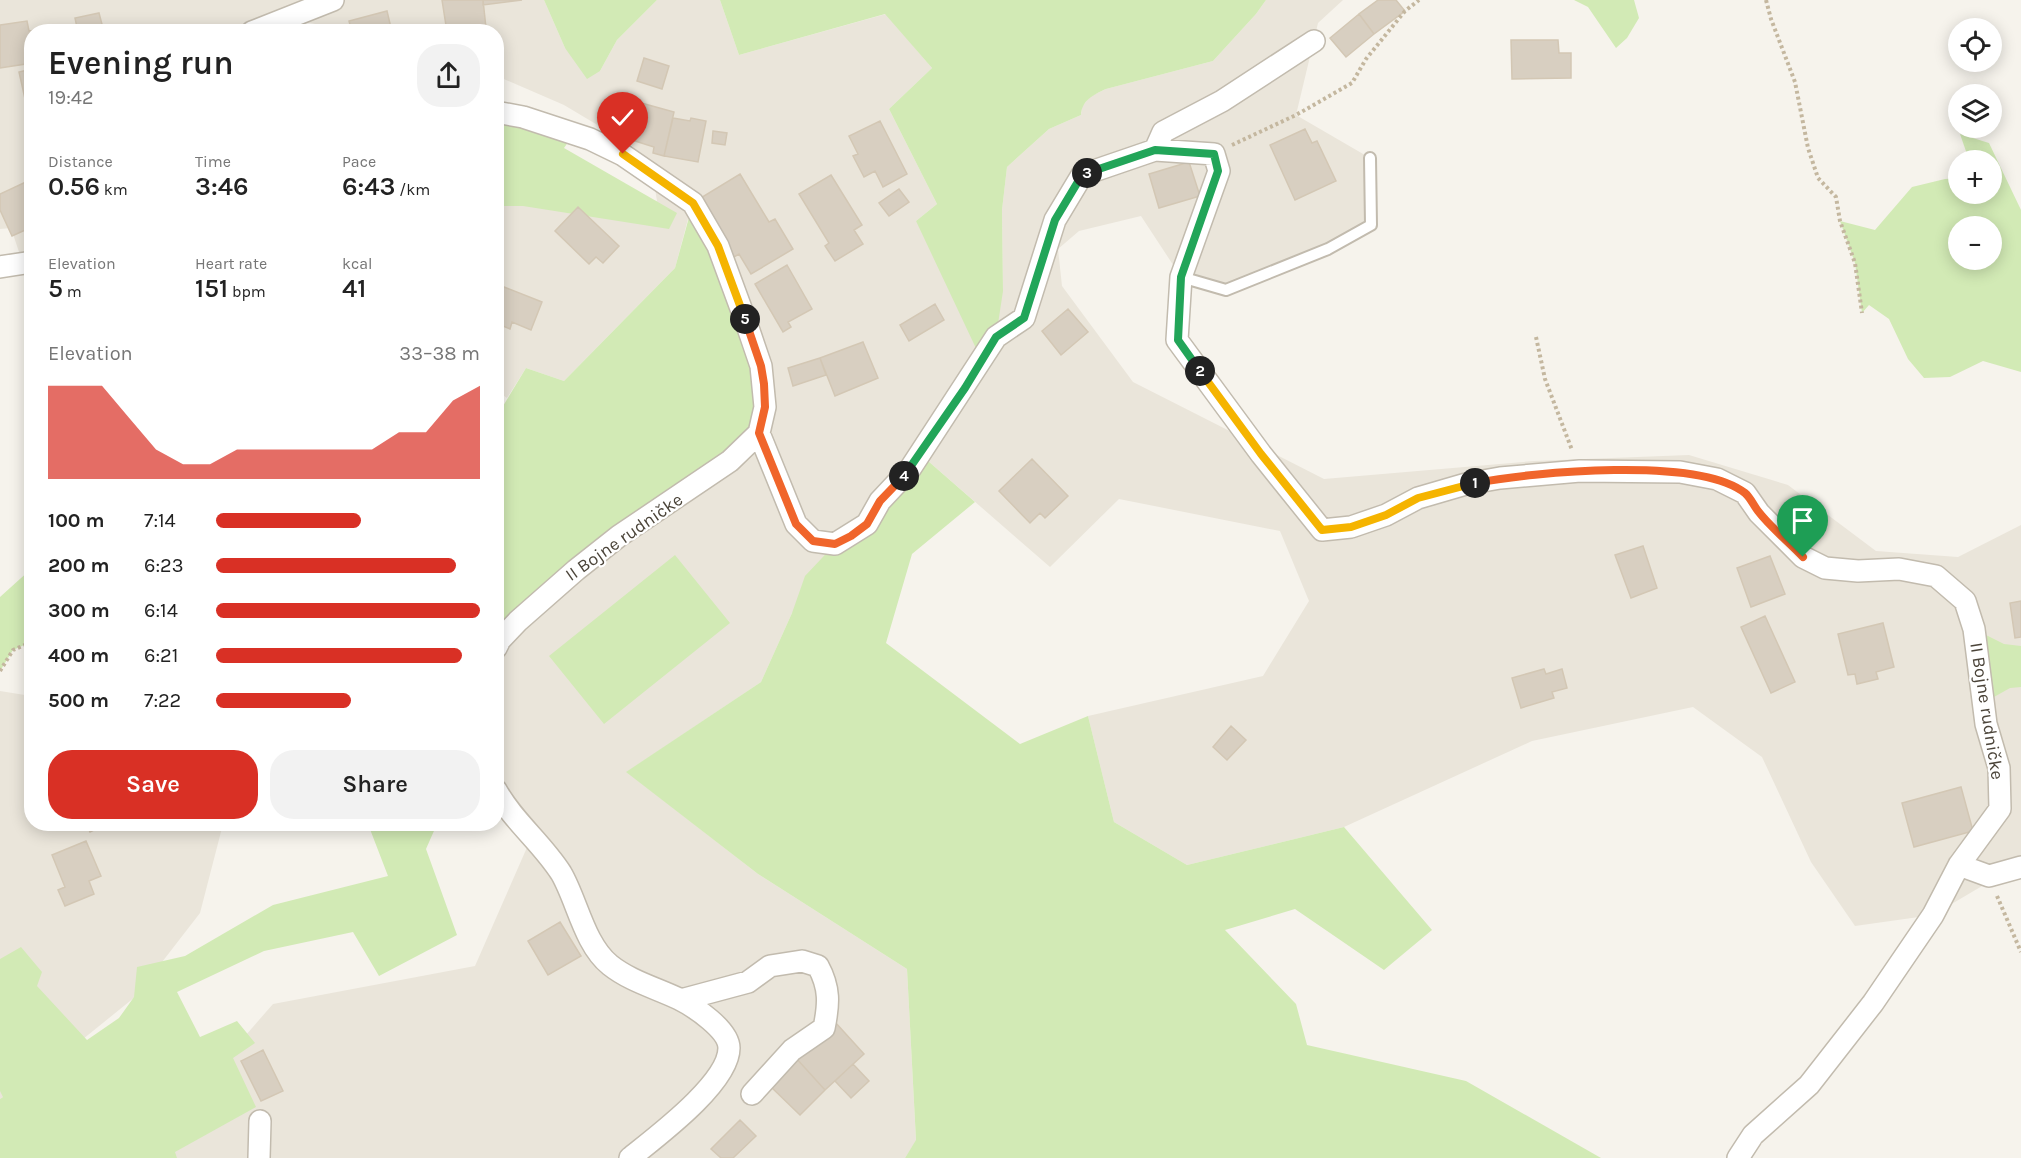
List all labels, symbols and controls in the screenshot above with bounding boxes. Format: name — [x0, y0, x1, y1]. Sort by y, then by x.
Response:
map controls — [1948, 18, 2002, 270]
button: locate — [1948, 18, 2002, 72]
text: Evening run — [48, 44, 234, 82]
button: share — [417, 44, 480, 107]
button: layers — [1948, 84, 2002, 138]
text: 19:42 — [48, 86, 94, 109]
pin — [597, 92, 648, 154]
icon: check — [606, 101, 639, 134]
button: + — [1948, 150, 2002, 204]
text: Distance — [48, 152, 113, 171]
text: Time — [195, 152, 231, 171]
text: Pace — [342, 152, 376, 171]
pin: 3 — [1072, 158, 1102, 188]
text: 3 — [1082, 163, 1092, 182]
text: 0.56 — [48, 171, 100, 202]
text: 3:46 — [195, 171, 248, 202]
text: 6:43 — [342, 171, 395, 202]
text: km — [100, 180, 128, 199]
text: /km — [395, 180, 430, 199]
button: − — [1948, 216, 2002, 270]
text: Elevation — [48, 254, 116, 273]
text: Heart rate — [195, 254, 267, 273]
text: kcal — [342, 254, 373, 273]
text: 5 — [48, 273, 63, 304]
text: 151 — [195, 273, 228, 304]
text: 41 — [342, 273, 366, 304]
text: m — [63, 282, 82, 301]
text: bpm — [228, 282, 266, 301]
pin: 5 — [730, 304, 760, 334]
text: 5 — [740, 309, 750, 328]
text: Elevation — [48, 342, 133, 365]
text: 33–38 m — [399, 342, 480, 365]
pin: 2 — [1185, 356, 1215, 386]
text: 2 — [1195, 361, 1205, 380]
pin: 4 — [889, 461, 919, 491]
text: 4 — [899, 466, 909, 485]
pin: 1 — [1460, 468, 1490, 498]
text: 1 — [1472, 473, 1478, 492]
street label: II Bojne rudničke — [561, 488, 687, 586]
pin — [1777, 495, 1828, 557]
icon: arrive — [1786, 504, 1819, 537]
text: 100 m — [48, 509, 104, 532]
text: 7:14 — [144, 509, 176, 532]
text: 200 m — [48, 554, 109, 577]
text: 6:23 — [144, 554, 183, 577]
text: 300 m — [48, 599, 110, 622]
text: 6:14 — [144, 599, 178, 622]
street label: II Bojne rudničke — [1965, 641, 2009, 781]
text: 400 m — [48, 644, 109, 667]
text: 6:21 — [144, 644, 178, 667]
text: 500 m — [48, 689, 109, 712]
text: 7:22 — [144, 689, 181, 712]
button: Save — [48, 750, 258, 819]
button: Share — [270, 750, 480, 819]

